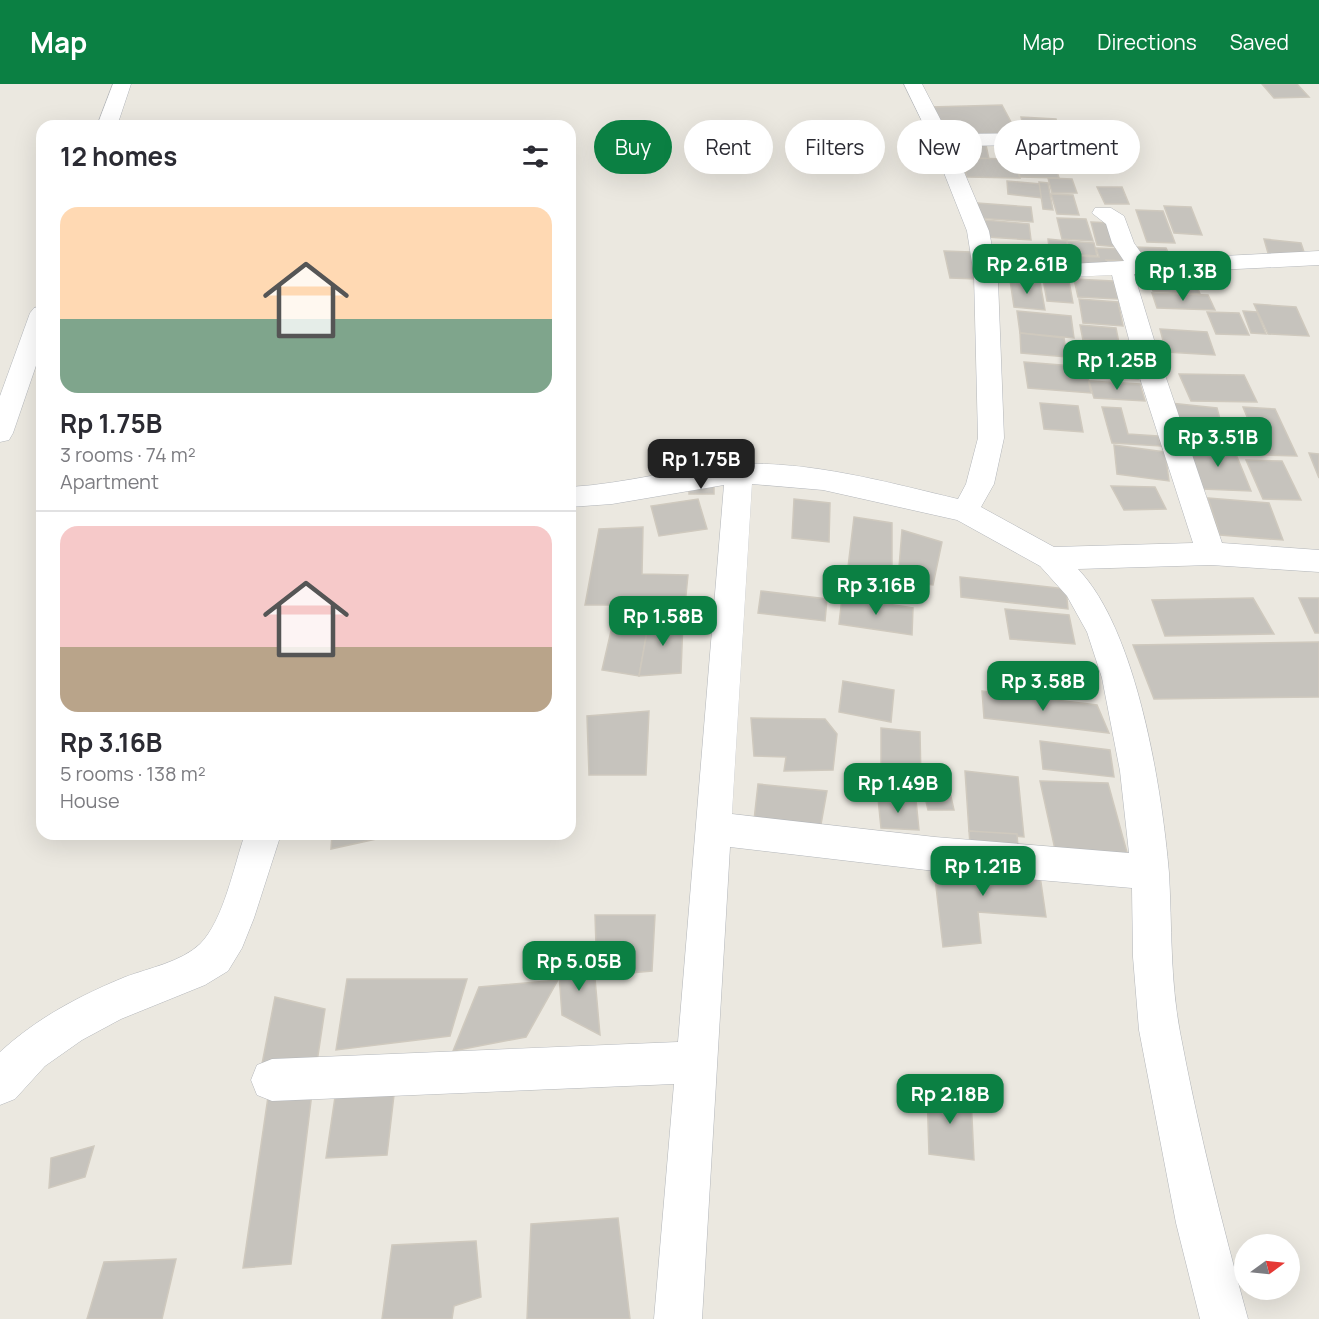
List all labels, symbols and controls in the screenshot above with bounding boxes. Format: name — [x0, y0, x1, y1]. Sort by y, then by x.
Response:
text: Map — [30, 23, 87, 61]
text: Map — [1023, 28, 1064, 56]
text: Directions — [1097, 28, 1197, 56]
text: Saved — [1230, 28, 1289, 56]
chip: Buy — [594, 120, 672, 174]
chip: Rent — [684, 120, 773, 174]
chip: Filters — [785, 120, 885, 174]
chip: New — [897, 120, 982, 174]
chip: Apartment — [994, 120, 1140, 174]
text: 12 homes — [60, 138, 177, 174]
icon: filters — [519, 140, 552, 173]
pin: Rp 2.61B — [965, 244, 1089, 295]
icon: home — [252, 246, 360, 354]
text: Rp 2.61B — [986, 250, 1068, 277]
pin: Rp 1.3B — [1128, 251, 1238, 302]
text: Rp 1.3B — [1149, 257, 1217, 284]
pin: Rp 1.25B — [1055, 340, 1179, 391]
text: Rp 1.25B — [1077, 346, 1157, 373]
text: Rp 1.75B — [60, 405, 162, 441]
pin: Rp 3.51B — [1156, 417, 1280, 468]
text: Rp 3.51B — [1178, 423, 1258, 450]
pin: Rp 1.75B — [639, 439, 763, 490]
text: 3 rooms · 74 m² — [60, 441, 196, 468]
text: Rp 1.75B — [662, 445, 740, 472]
text: Apartment — [60, 468, 159, 495]
icon: home — [252, 565, 360, 673]
pin: Rp 3.16B — [814, 565, 938, 616]
text: Rp 3.16B — [837, 571, 915, 598]
pin: Rp 1.58B — [601, 596, 725, 647]
text: Rp 1.58B — [623, 602, 703, 629]
pin: Rp 3.58B — [981, 661, 1105, 712]
text: Rp 3.58B — [1001, 667, 1085, 694]
text: Rp 3.16B — [60, 724, 162, 760]
text: 5 rooms · 138 m² — [60, 760, 206, 787]
pin: Rp 1.49B — [836, 763, 960, 814]
text: Rp 1.49B — [858, 769, 938, 796]
text: House — [60, 787, 120, 814]
pin: Rp 1.21B — [921, 846, 1045, 897]
text: Rp 1.21B — [945, 852, 1021, 879]
pin: Rp 5.05B — [517, 941, 641, 992]
text: Rp 5.05B — [537, 947, 621, 974]
pin: Rp 2.18B — [888, 1074, 1012, 1125]
text: Rp 2.18B — [911, 1080, 989, 1107]
north arrow — [1234, 1234, 1300, 1300]
map controls — [1234, 1234, 1300, 1300]

